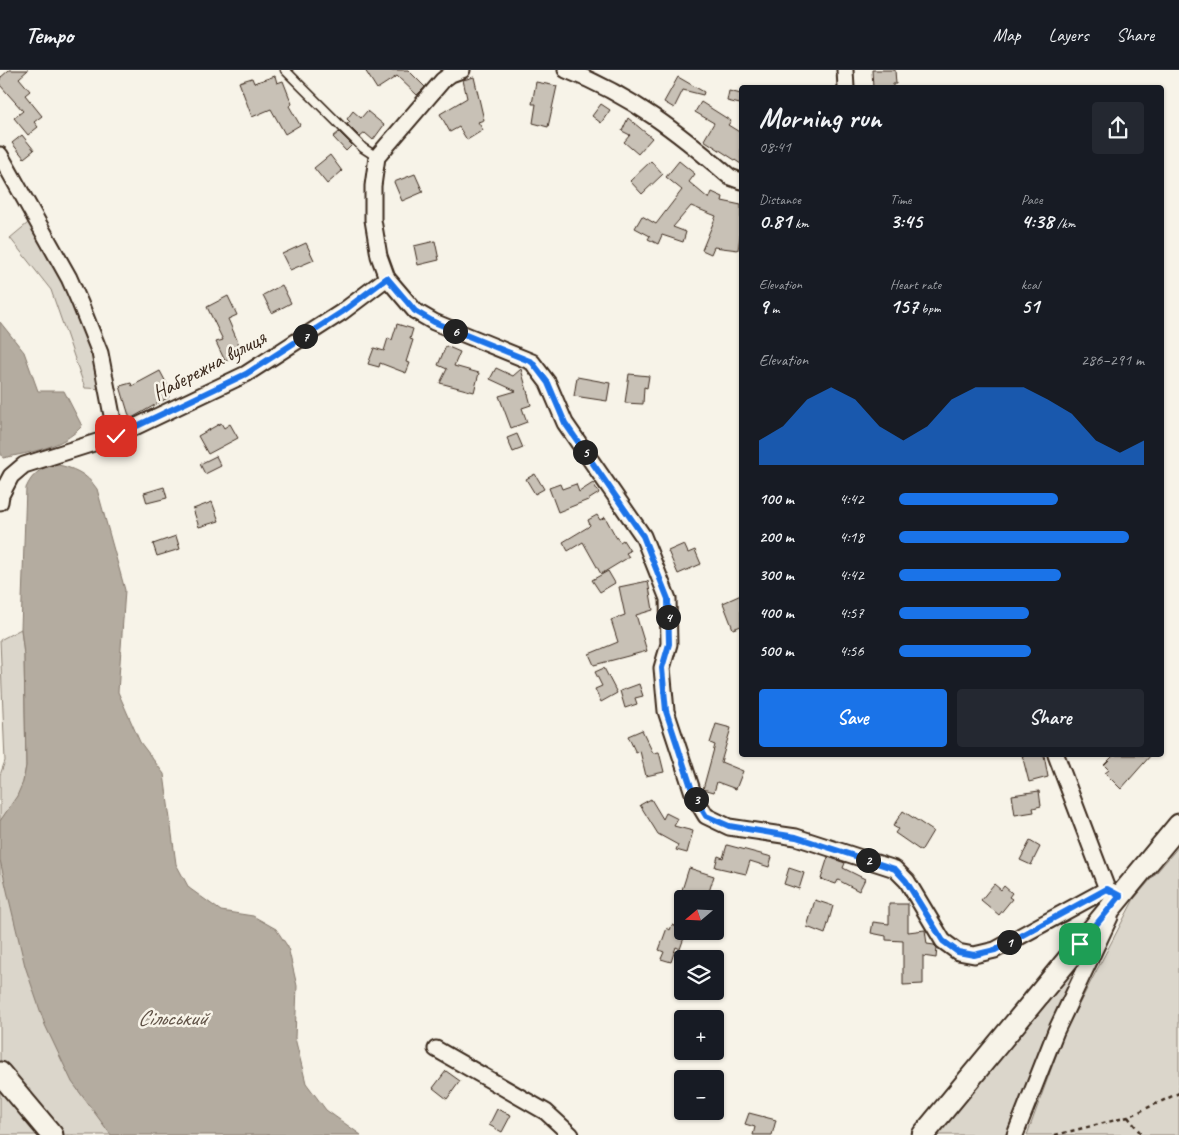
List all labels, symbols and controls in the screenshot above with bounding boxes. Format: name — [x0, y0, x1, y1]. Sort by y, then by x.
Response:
text: Tempo — [25, 20, 73, 50]
text: Map — [993, 24, 1021, 46]
text: Layers — [1049, 24, 1088, 46]
text: Share — [1116, 24, 1154, 46]
text: Morning run — [759, 100, 881, 135]
button: share — [1092, 102, 1144, 154]
text: 08:41 — [759, 137, 791, 157]
text: Distance — [759, 191, 801, 208]
text: Time — [890, 191, 911, 208]
text: Pace — [1021, 191, 1043, 208]
text: 0.81 — [759, 208, 792, 234]
text: 3:45 — [890, 208, 922, 234]
text: 4:38 — [1021, 208, 1054, 234]
text: km — [792, 215, 809, 232]
text: /km — [1054, 215, 1075, 232]
text: Elevation — [759, 276, 802, 293]
text: Heart rate — [890, 276, 941, 293]
text: kcal — [1021, 276, 1040, 293]
text: 9 — [759, 293, 768, 319]
text: 157 — [890, 293, 918, 319]
text: 51 — [1021, 293, 1040, 319]
text: m — [768, 300, 779, 317]
text: bpm — [918, 300, 941, 317]
pin: 6 — [442, 318, 468, 344]
street label: Набережна вулиця — [148, 323, 272, 406]
text: 6 — [452, 323, 459, 340]
pin: 7 — [292, 324, 318, 348]
text: 7 — [302, 328, 309, 345]
text: Elevation — [759, 350, 808, 370]
text: 286–291 m — [1081, 350, 1144, 370]
pin — [95, 415, 137, 457]
icon: check — [102, 422, 130, 450]
pin: 5 — [572, 440, 598, 464]
text: 5 — [582, 444, 589, 461]
text: 100 m — [759, 489, 794, 509]
text: 4:42 — [839, 489, 864, 509]
text: 200 m — [759, 527, 794, 547]
text: 4:18 — [839, 527, 864, 547]
text: 300 m — [759, 565, 794, 585]
text: 4:42 — [839, 565, 864, 585]
text: 400 m — [759, 603, 794, 623]
text: 4:57 — [839, 603, 864, 623]
pin: 4 — [656, 604, 680, 630]
text: 4 — [665, 609, 672, 626]
text: 500 m — [759, 641, 793, 661]
text: 4:56 — [839, 641, 864, 661]
button: Save — [759, 689, 947, 747]
button: Share — [957, 689, 1144, 747]
pin: 3 — [684, 786, 708, 812]
text: 3 — [693, 791, 700, 808]
pin: 2 — [856, 848, 880, 872]
text: 2 — [865, 852, 872, 869]
north arrow — [674, 890, 724, 940]
map controls — [674, 890, 724, 1120]
pin — [1059, 923, 1101, 965]
pin: 1 — [996, 930, 1022, 954]
icon: arrive — [1066, 930, 1094, 958]
text: 1 — [1006, 934, 1013, 951]
button: layers — [674, 950, 724, 1000]
water label: Сільський — [137, 1004, 211, 1032]
button: + — [674, 1010, 724, 1060]
button: − — [674, 1070, 724, 1120]

